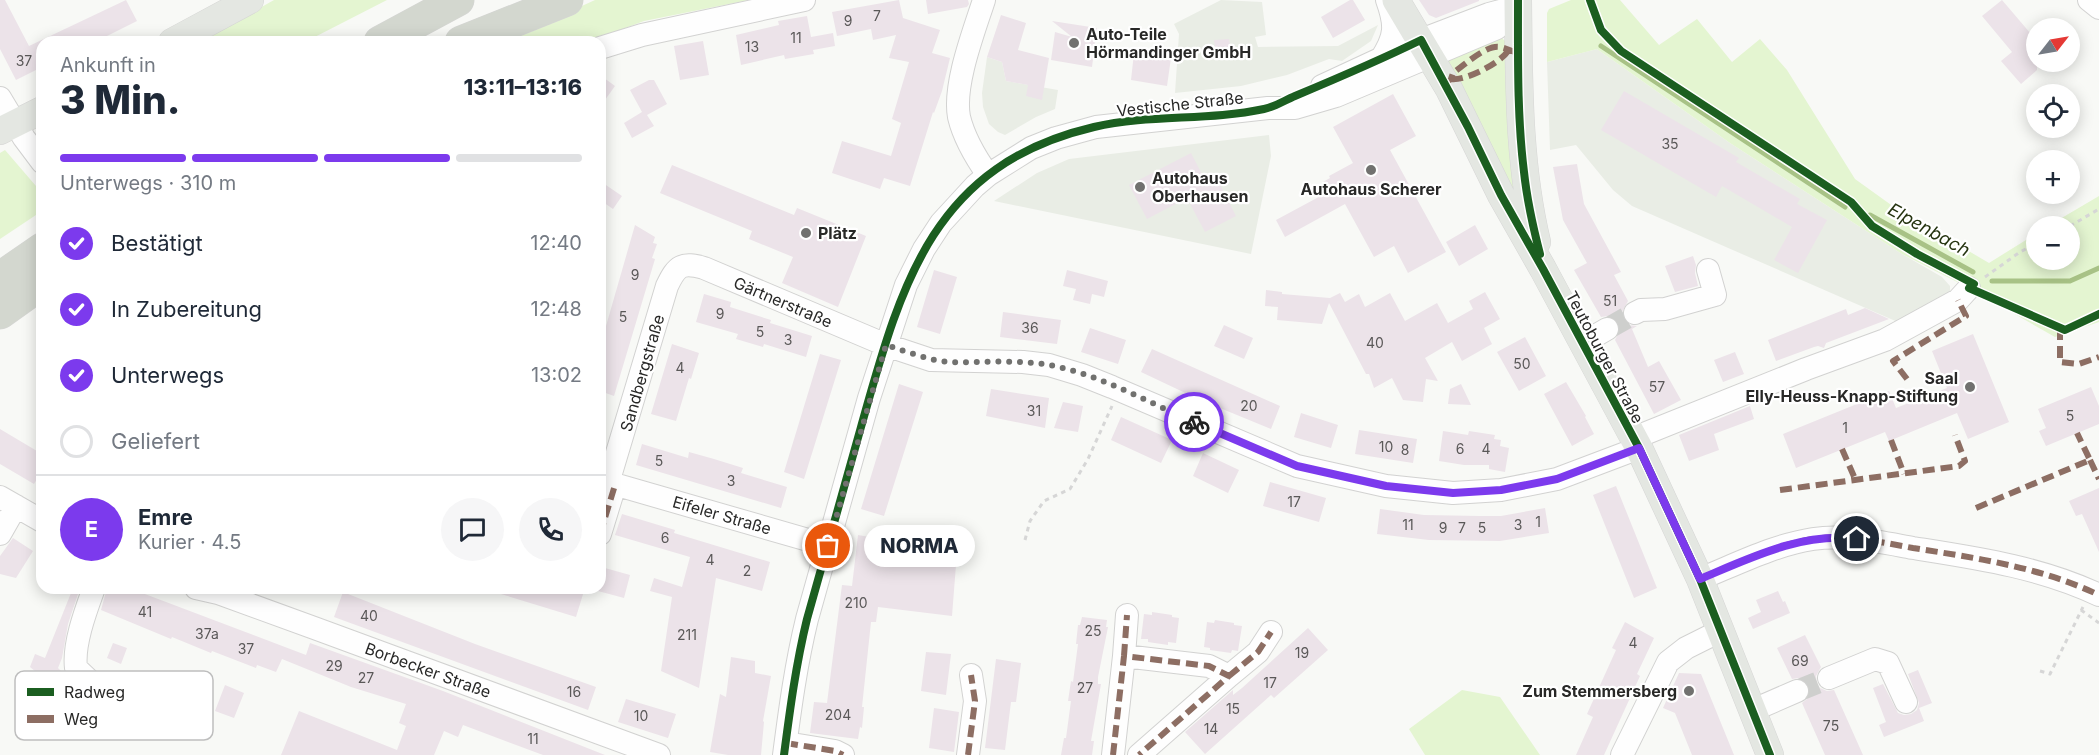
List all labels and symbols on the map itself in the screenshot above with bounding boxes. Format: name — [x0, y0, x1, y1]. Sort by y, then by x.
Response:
house number: 7 — [873, 7, 881, 24]
house number: 9 — [844, 12, 852, 29]
north arrow — [2026, 18, 2080, 72]
place label: Auto-Teile Hörmandinger GmbH — [1086, 24, 1251, 62]
house number: 11 — [790, 29, 802, 46]
marker: Auto-Teile Hörmandinger GmbH — [1067, 36, 1081, 50]
house number: 13 — [745, 38, 759, 55]
house number: 37 — [16, 52, 32, 69]
street label: Vestische Straße — [1115, 87, 1245, 121]
house number: 35 — [1661, 135, 1679, 152]
marker: Autohaus Scherer — [1364, 163, 1378, 177]
place label: Autohaus Oberhausen — [1152, 168, 1248, 206]
place label: Autohaus Scherer — [1301, 179, 1442, 199]
marker: Autohaus Oberhausen — [1133, 180, 1147, 194]
water label: Elpenbach — [1885, 199, 1974, 261]
place label: Plätz — [818, 223, 857, 243]
marker: Plätz — [799, 226, 813, 240]
house number: 9 — [631, 266, 639, 283]
street label: Gärtnerstraße — [731, 272, 835, 332]
street label: Teutoburger Straße — [1562, 287, 1648, 427]
house number: 51 — [1603, 292, 1617, 309]
house number: 9 — [716, 305, 724, 322]
house number: 5 — [619, 308, 627, 325]
street label: Sandbergstraße — [616, 312, 668, 434]
house number: 36 — [1021, 319, 1039, 336]
house number: 5 — [756, 323, 764, 340]
house number: 3 — [784, 331, 792, 348]
house number: 40 — [1366, 334, 1384, 351]
house number: 50 — [1513, 355, 1531, 372]
house number: 4 — [675, 359, 685, 376]
place label: Saal Elly-Heuss-Knapp-Stiftung — [1745, 368, 1958, 406]
house number: 57 — [1649, 378, 1665, 395]
marker: Saal Elly-Heuss-Knapp-Stiftung — [1963, 380, 1977, 394]
courier — [1164, 392, 1224, 452]
house number: 20 — [1240, 397, 1258, 414]
house number: 31 — [1027, 402, 1041, 419]
house number: 5 — [2066, 407, 2074, 424]
house number: 1 — [1842, 419, 1848, 436]
house number: 10 — [1379, 438, 1393, 455]
house number: 6 — [1456, 440, 1464, 457]
house number: 4 — [1481, 440, 1491, 457]
house number: 8 — [1401, 441, 1409, 458]
house number: 5 — [655, 452, 663, 469]
house number: 3 — [727, 472, 735, 489]
street label: Eifeler Straße — [670, 491, 774, 539]
house number: 17 — [1287, 493, 1301, 510]
house number: 1 — [1535, 513, 1541, 530]
pin — [1831, 513, 1882, 564]
house number: 11 — [1402, 516, 1414, 533]
house number: 3 — [1514, 516, 1522, 533]
house number: 9 — [1439, 519, 1447, 536]
house number: 7 — [1458, 519, 1466, 536]
house number: 5 — [1478, 519, 1486, 536]
pin — [802, 520, 853, 571]
callout: NORMA — [864, 525, 975, 567]
house number: 6 — [661, 529, 669, 546]
house number: 4 — [705, 551, 715, 568]
house number: 2 — [743, 562, 751, 579]
house number: 210 — [844, 594, 868, 611]
house number: 41 — [138, 603, 152, 620]
house number: 40 — [360, 607, 378, 624]
house number: 25 — [1084, 622, 1102, 639]
house number: 37a — [195, 625, 219, 642]
house number: 211 — [677, 626, 697, 643]
house number: 4 — [1628, 634, 1638, 651]
street label: Borbecker Straße — [362, 638, 494, 702]
house number: 37 — [238, 640, 254, 657]
house number: 19 — [1295, 644, 1309, 661]
house number: 69 — [1791, 652, 1809, 669]
house number: 29 — [325, 657, 343, 674]
house number: 27 — [358, 669, 374, 686]
legend — [15, 671, 213, 740]
house number: 17 — [1263, 674, 1277, 691]
house number: 27 — [1077, 679, 1093, 696]
place label: Zum Stemmersberg — [1522, 681, 1677, 701]
text: Radweg — [64, 682, 125, 702]
house number: 16 — [567, 683, 581, 700]
marker: Zum Stemmersberg — [1682, 684, 1696, 698]
house number: 15 — [1226, 700, 1240, 717]
house number: 204 — [825, 706, 851, 723]
house number: 10 — [634, 707, 648, 724]
text: Weg — [64, 709, 98, 729]
house number: 75 — [1823, 717, 1839, 734]
house number: 14 — [1204, 720, 1218, 737]
house number: 11 — [527, 730, 539, 747]

